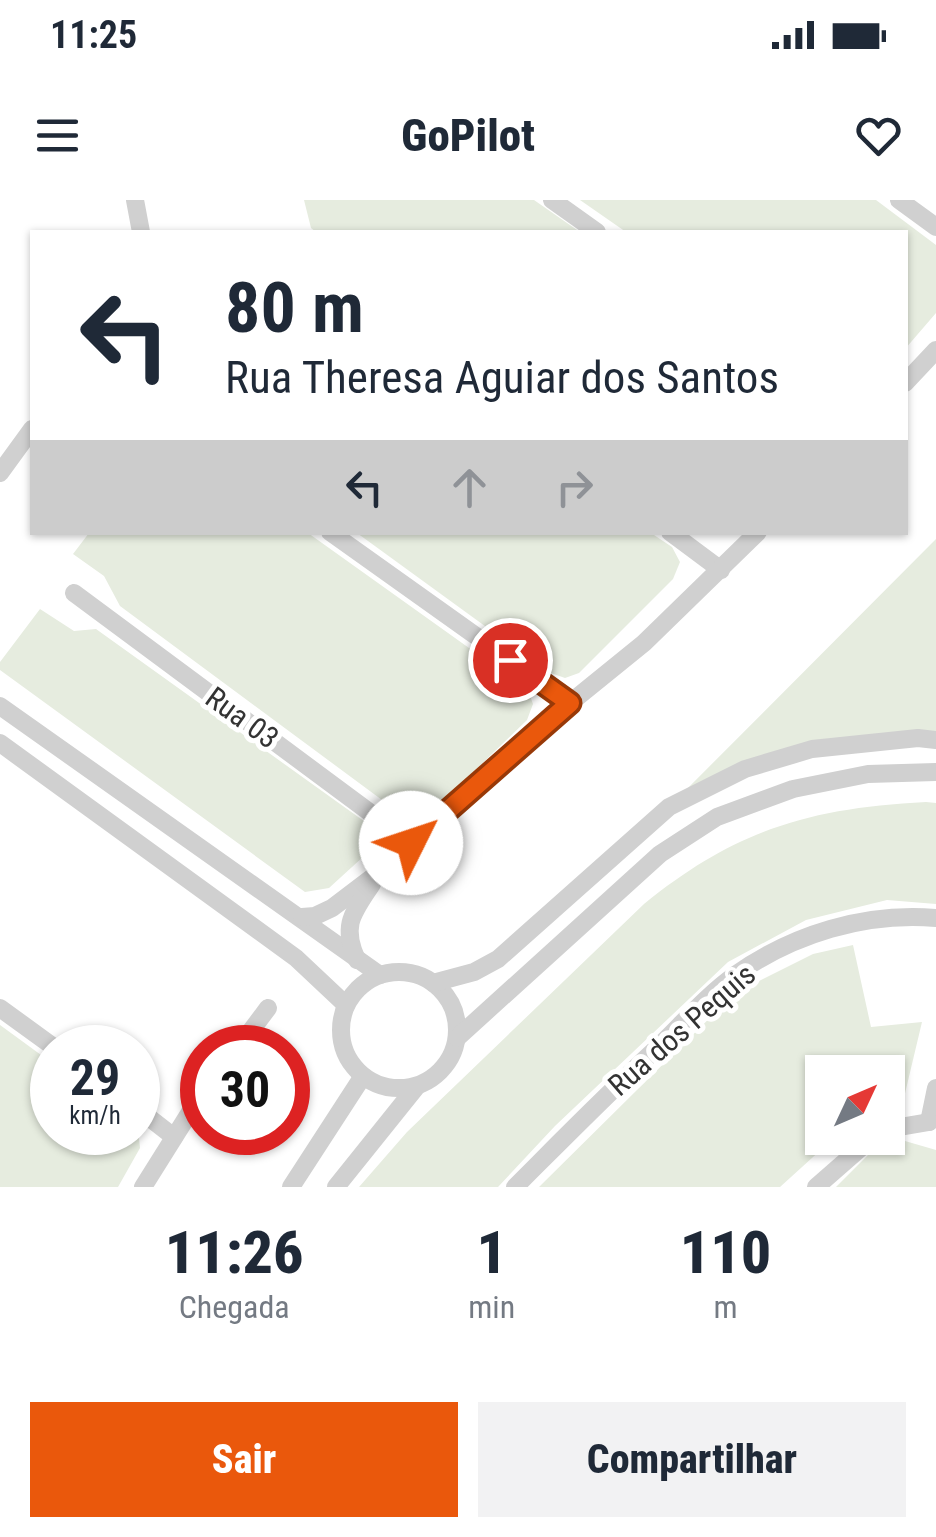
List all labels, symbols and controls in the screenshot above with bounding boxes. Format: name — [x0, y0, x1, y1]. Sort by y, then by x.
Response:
text: 11:25 — [50, 13, 137, 57]
icon: menu — [30, 108, 85, 163]
icon: heart — [851, 108, 906, 163]
text: GoPilot — [401, 109, 535, 162]
text: 80 m — [225, 267, 364, 349]
icon: left — [60, 270, 190, 400]
text: Rua Theresa Aguiar dos Santos — [225, 351, 779, 404]
icon: left — [337, 460, 392, 515]
icon: ahead — [442, 460, 497, 515]
icon: right — [547, 460, 602, 515]
pin — [468, 618, 553, 703]
icon: arrive — [483, 633, 538, 688]
street label: Rua 03 — [199, 680, 285, 756]
position arrow — [359, 791, 463, 895]
street label: Rua dos Pequis — [601, 956, 762, 1103]
speed limit sign: 30 — [180, 1025, 310, 1155]
text: 29 — [70, 1049, 120, 1107]
north arrow — [805, 1055, 905, 1155]
map controls — [805, 1055, 905, 1155]
text: km/h — [69, 1101, 121, 1130]
text: 11:26 — [165, 1217, 304, 1288]
text: 1 — [476, 1217, 507, 1288]
text: 110 — [680, 1217, 771, 1288]
text: Chegada — [179, 1288, 290, 1326]
text: min — [468, 1288, 515, 1326]
text: m — [714, 1288, 738, 1326]
button: Sair — [30, 1402, 458, 1517]
button: Compartilhar — [478, 1402, 906, 1517]

